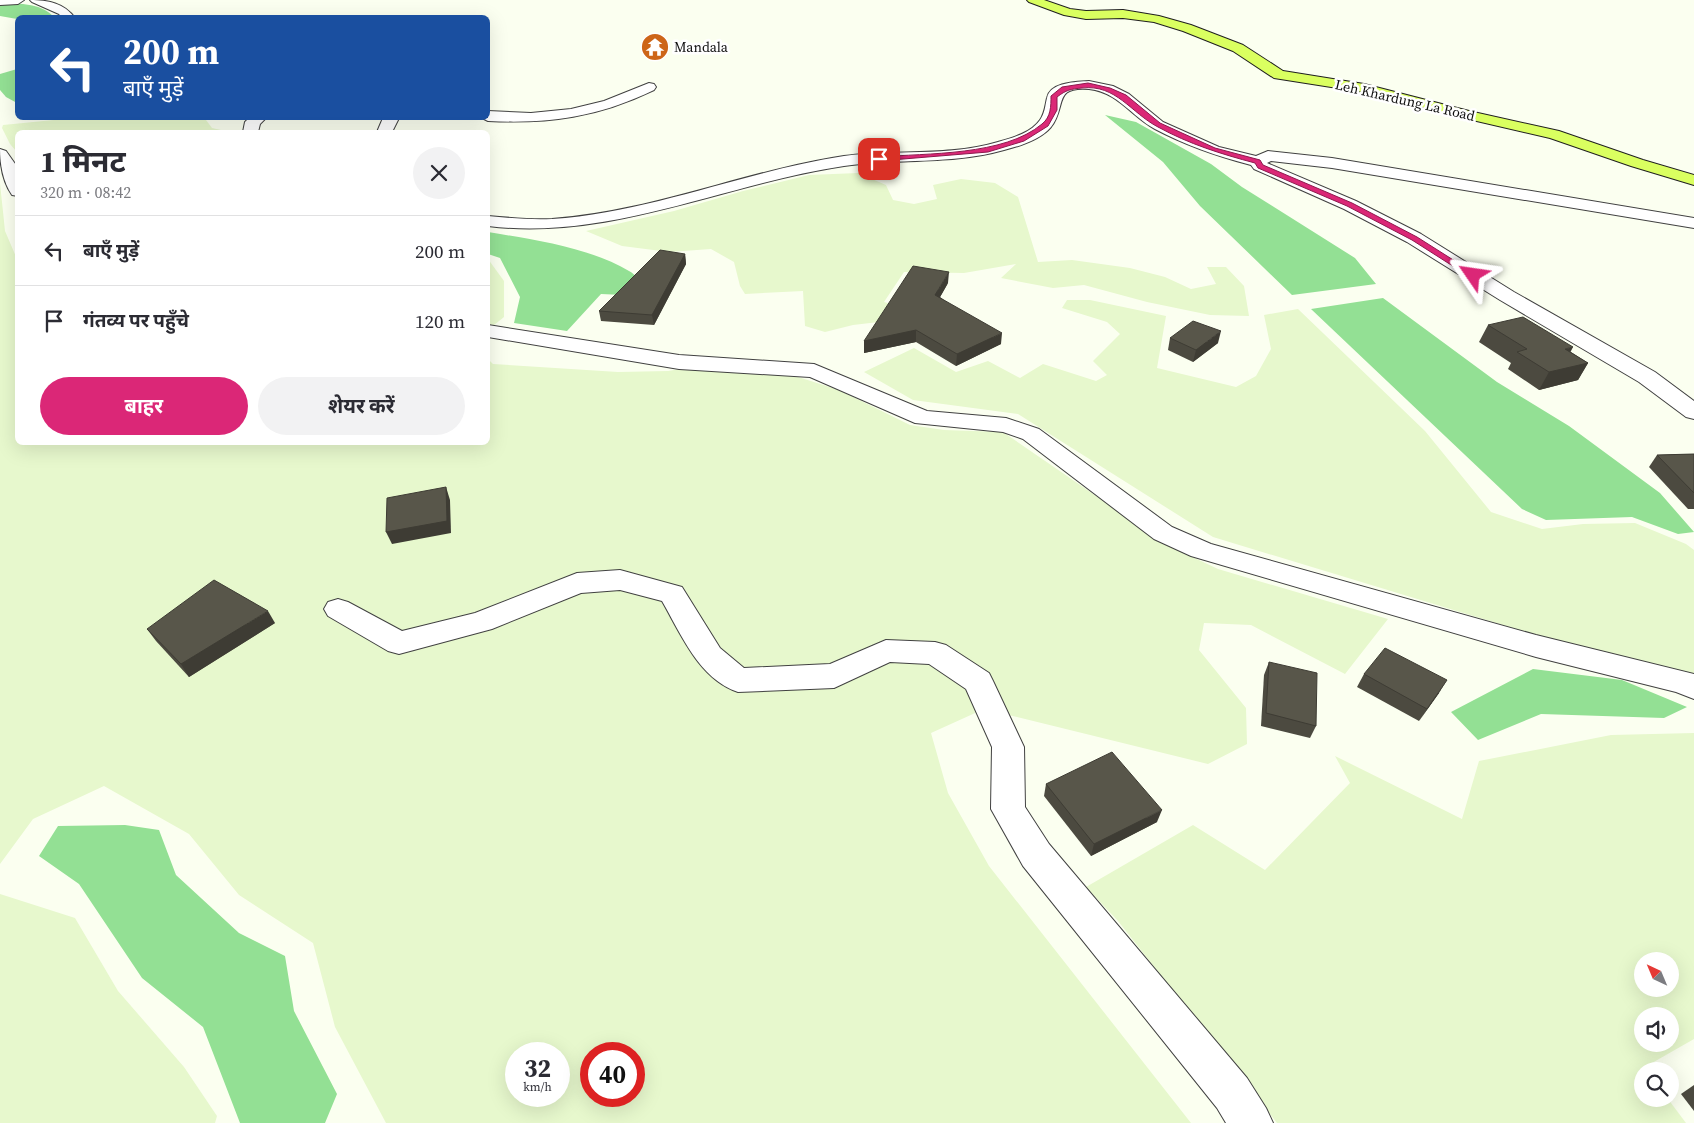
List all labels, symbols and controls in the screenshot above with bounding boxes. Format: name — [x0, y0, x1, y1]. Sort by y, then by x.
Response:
text: 200 m — [123, 28, 219, 76]
temple icon: Mandala — [640, 32, 670, 62]
icon: left — [40, 35, 105, 100]
place label: Mandala — [674, 37, 729, 57]
text: बाएँ मुड़ें — [123, 73, 183, 103]
street label: Leh Khardung La Road — [1333, 74, 1477, 126]
pin — [858, 138, 900, 180]
text: 1 मिनट — [40, 141, 126, 182]
icon: arrive — [865, 145, 893, 173]
button: close — [413, 147, 465, 199]
text: 320 m · 08:42 — [40, 181, 131, 203]
icon: left — [40, 237, 68, 265]
text: बाएँ मुड़ें — [83, 237, 139, 263]
text: 200 m — [415, 238, 465, 264]
position arrow — [1446, 248, 1498, 300]
icon: arrive — [40, 307, 68, 335]
text: गंतव्य पर पहुँचे — [83, 307, 189, 333]
text: 120 m — [415, 308, 465, 334]
button: बाहर — [40, 377, 248, 435]
button: शेयर करें — [258, 377, 465, 435]
north arrow — [1634, 952, 1679, 998]
map controls — [1634, 952, 1679, 1107]
button: sound — [1634, 1007, 1679, 1052]
speed limit sign: 40 — [580, 1042, 645, 1107]
text: 32 — [524, 1051, 551, 1085]
button: search — [1634, 1062, 1679, 1107]
text: km/h — [523, 1079, 552, 1095]

